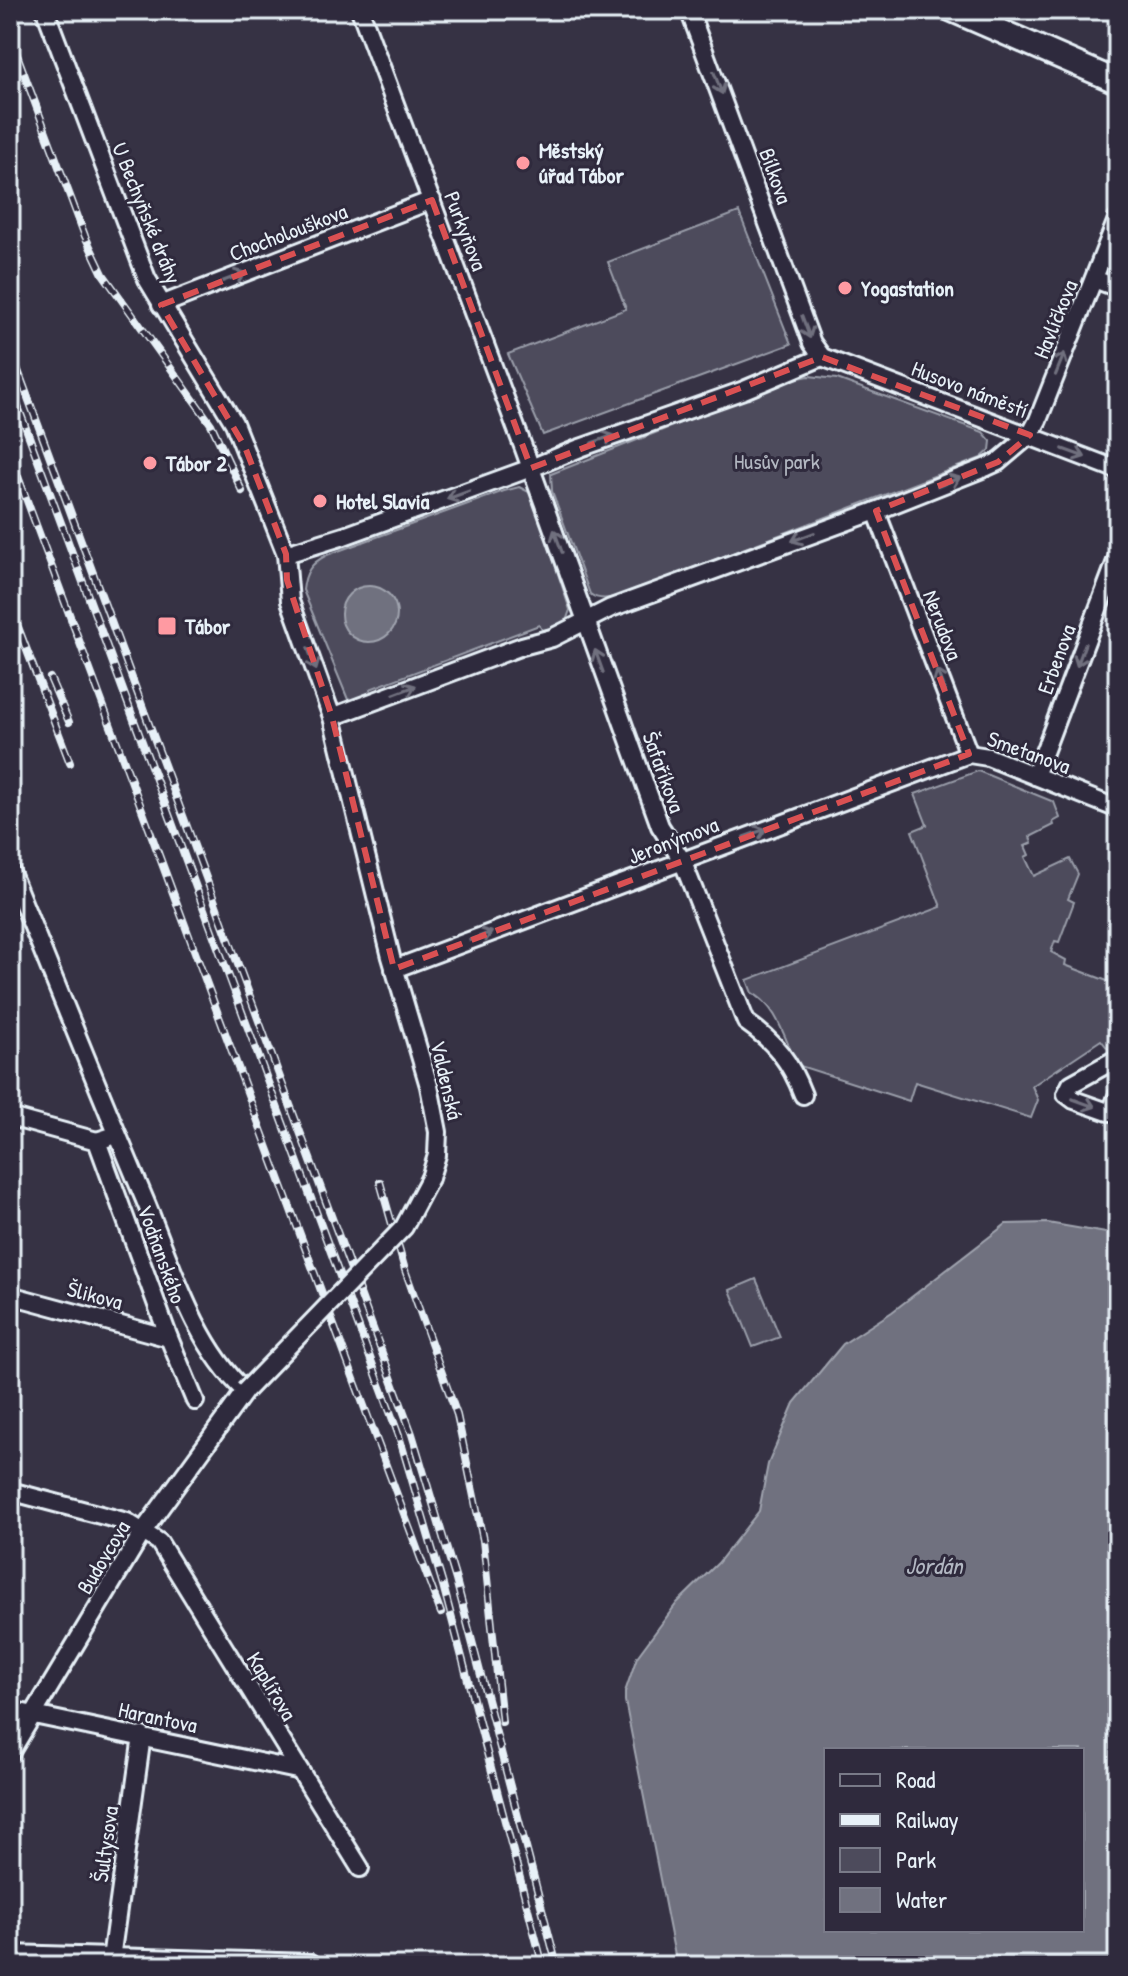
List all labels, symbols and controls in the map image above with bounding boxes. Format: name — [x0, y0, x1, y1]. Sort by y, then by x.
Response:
one-way arrow — [712, 70, 726, 95]
place label: Městský úřad Tábor — [539, 135, 624, 190]
street label: U Bechyňské dráhy — [105, 138, 189, 288]
street label: Bílkova — [752, 144, 800, 208]
marker: Městský úřad Tábor — [514, 154, 532, 172]
street label: Purkyňova — [437, 187, 495, 275]
street label: Chocholouškova — [225, 196, 352, 268]
one-way arrow — [221, 269, 246, 283]
place label: Yogastation — [861, 273, 954, 304]
street label: Havlíčkova — [1026, 275, 1084, 363]
marker: Yogastation — [836, 279, 854, 297]
one-way arrow — [800, 314, 815, 339]
one-way arrow — [1054, 352, 1069, 377]
street label: Husovo náměstí — [907, 353, 1033, 425]
one-way arrow — [591, 431, 616, 446]
park label: Husův park — [734, 446, 820, 476]
one-way arrow — [1061, 447, 1086, 461]
place label: Tábor 2 — [165, 448, 227, 478]
marker: Tábor 2 — [141, 454, 159, 472]
one-way arrow — [936, 474, 961, 488]
place label: Hotel Slavia — [336, 486, 430, 516]
one-way arrow — [446, 489, 471, 503]
marker: Hotel Slavia — [311, 492, 329, 510]
one-way arrow — [549, 529, 564, 554]
one-way arrow — [791, 530, 816, 545]
street label: Nerudova — [916, 586, 970, 665]
place label: Tábor — [184, 611, 231, 641]
marker: Tábor — [156, 615, 178, 637]
street label: Erbenova — [1030, 620, 1083, 698]
one-way arrow — [1073, 642, 1087, 667]
one-way arrow — [306, 646, 320, 671]
one-way arrow — [591, 649, 605, 673]
one-way arrow — [933, 670, 947, 694]
one-way arrow — [392, 682, 417, 696]
street label: Smetanova — [983, 723, 1075, 781]
street label: Šafaříkova — [636, 727, 693, 817]
street label: Jeronýmova — [623, 809, 723, 871]
one-way arrow — [742, 825, 767, 839]
one-way arrow — [468, 928, 492, 942]
street label: Valdenská — [423, 1037, 471, 1123]
one-way arrow — [1071, 1097, 1096, 1112]
street label: Vodňanského — [130, 1201, 194, 1308]
street label: Šlikova — [64, 1273, 126, 1317]
street label: Budovcova — [69, 1514, 137, 1599]
water label: Jordán — [905, 1549, 965, 1581]
street label: Kaplířova — [240, 1646, 304, 1726]
street label: Harantova — [116, 1694, 201, 1740]
legend — [824, 1748, 1084, 1932]
text: Road — [896, 1763, 935, 1795]
text: Railway — [896, 1803, 959, 1835]
street label: Šultysova — [85, 1804, 125, 1884]
text: Park — [896, 1843, 936, 1875]
text: Water — [896, 1883, 947, 1915]

